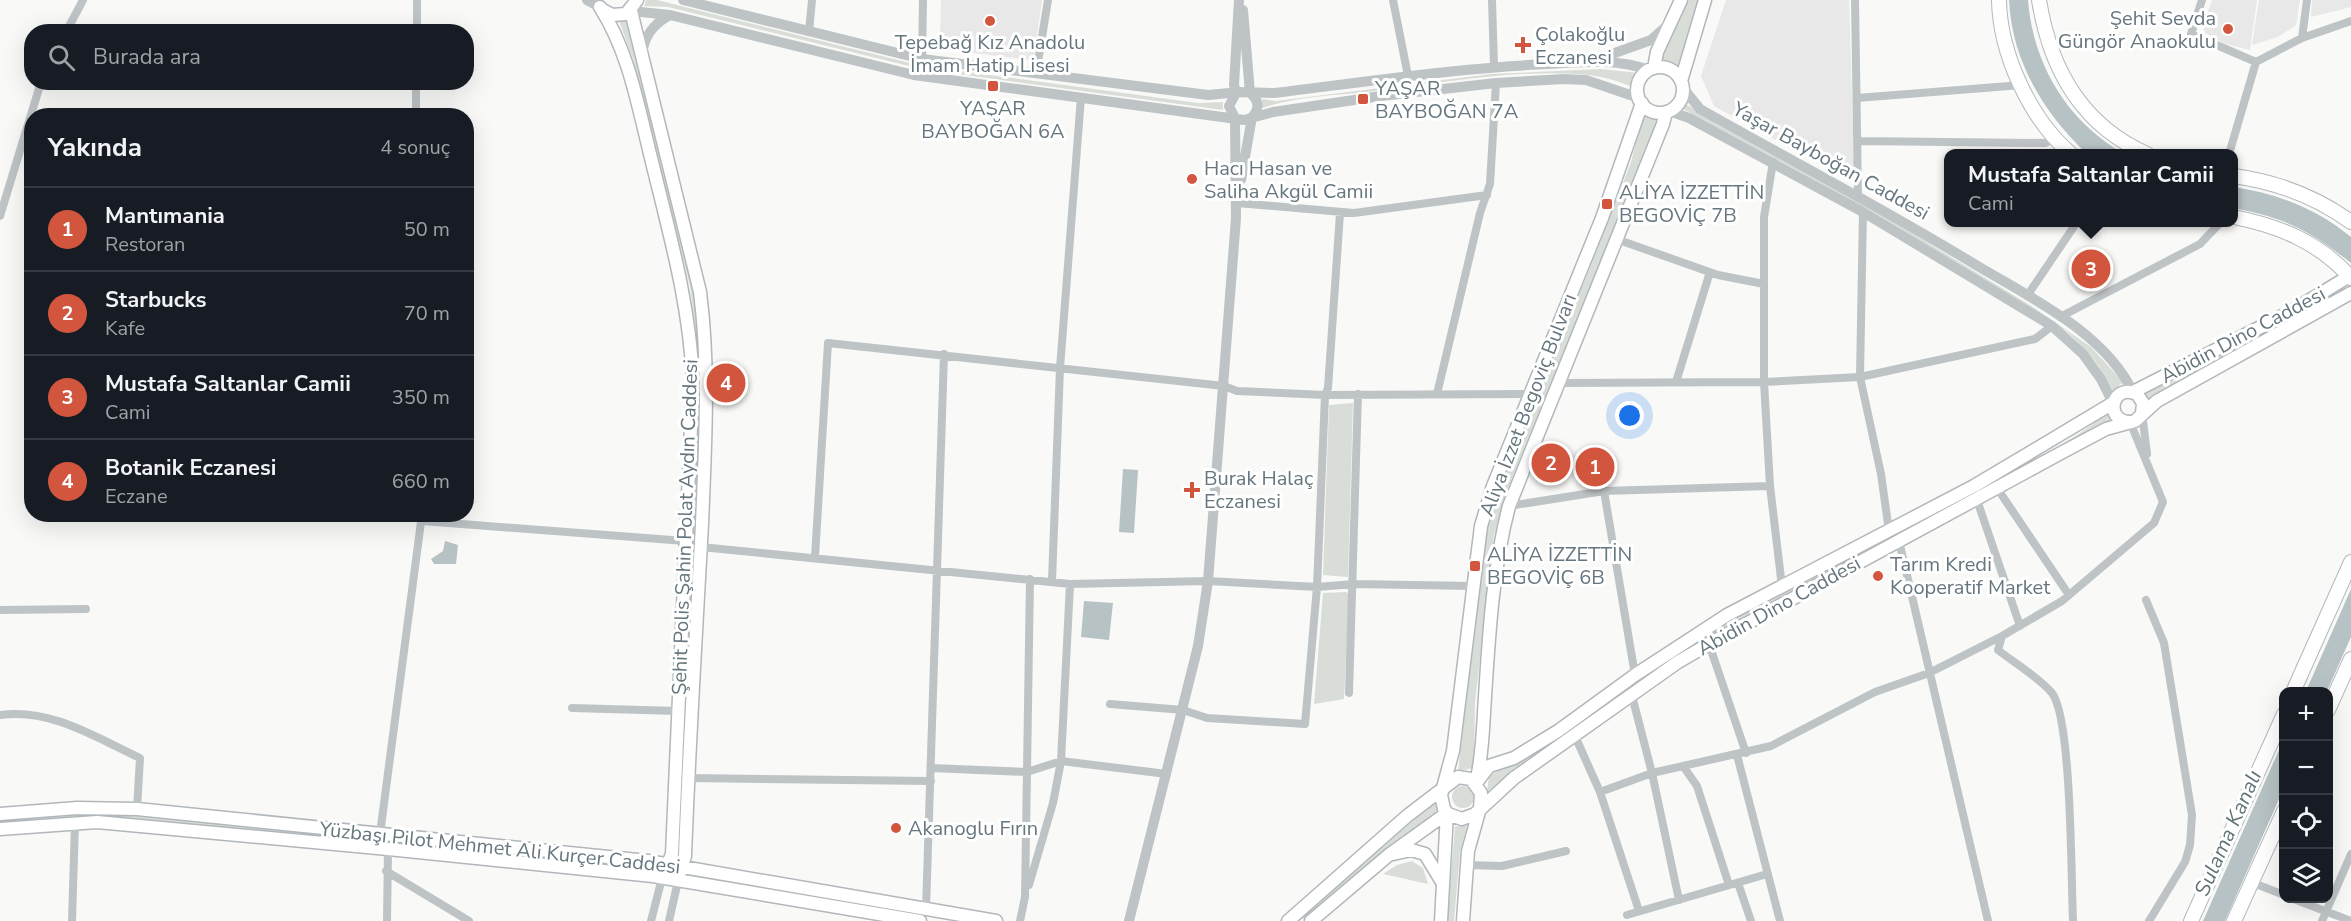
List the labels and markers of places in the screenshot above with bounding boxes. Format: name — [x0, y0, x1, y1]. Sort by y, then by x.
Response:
place label: Şehit Sevda Güngör Anaokulu — [2058, 5, 2216, 55]
marker: Tepebağ Kız Anadolu İmam Hatip Lisesi — [983, 14, 997, 28]
place label: Çolakoğlu Eczanesi — [1535, 21, 1625, 71]
marker: Şehit Sevda Güngör Anaokulu — [2221, 22, 2235, 36]
place label: Tepebağ Kız Anadolu İmam Hatip Lisesi — [895, 29, 1085, 79]
marker: Çolakoğlu Eczanesi — [1516, 38, 1530, 52]
place label: YAŞAR BAYBOĞAN 7A — [1374, 75, 1519, 125]
marker: YAŞAR BAYBOĞAN 6A — [986, 79, 1000, 93]
marker: YAŞAR BAYBOĞAN 7A — [1356, 92, 1370, 106]
place label: YAŞAR BAYBOĞAN 6A — [921, 95, 1065, 145]
place label: Hacı Hasan ve Saliha Akgül Camii — [1204, 155, 1373, 205]
marker: Hacı Hasan ve Saliha Akgül Camii — [1185, 172, 1199, 186]
place label: ALİYA İZZETTİN BEGOVİÇ 7B — [1619, 179, 1764, 229]
marker: ALİYA İZZETTİN BEGOVİÇ 7B — [1600, 197, 1614, 211]
pin: 3 — [2072, 246, 2110, 292]
pin: 4 — [706, 360, 746, 406]
pin: 2 — [1532, 440, 1570, 486]
pin: 1 — [1576, 444, 1614, 490]
place label: Burak Halaç Eczanesi — [1204, 465, 1313, 515]
marker: Burak Halaç Eczanesi — [1185, 483, 1199, 497]
place label: ALİYA İZZETTİN BEGOVİÇ 6B — [1487, 541, 1632, 591]
place label: Tarım Kredi Kooperatif Market — [1890, 551, 2051, 601]
marker: ALİYA İZZETTİN BEGOVİÇ 6B — [1468, 559, 1482, 573]
marker: Tarım Kredi Kooperatif Market — [1871, 569, 1885, 583]
place label: Akanoglu Fırın — [908, 815, 1038, 842]
marker: Akanoglu Fırın — [889, 821, 903, 835]

